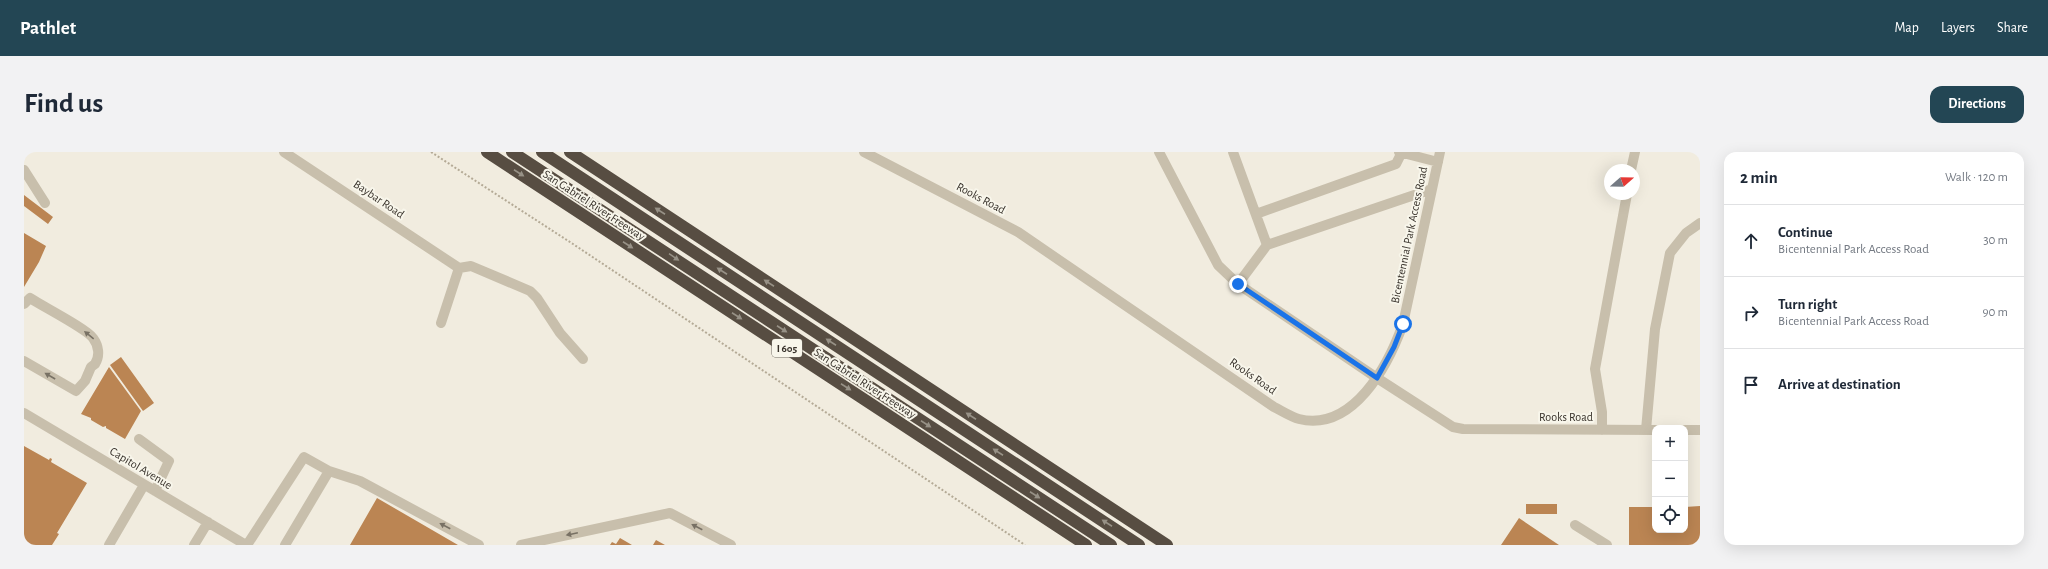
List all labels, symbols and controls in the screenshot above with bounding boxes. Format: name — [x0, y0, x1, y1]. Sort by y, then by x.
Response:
text: Pathlet — [20, 19, 76, 38]
text: Map — [1894, 21, 1919, 35]
text: Layers — [1941, 21, 1975, 35]
text: Share — [1997, 21, 2028, 35]
button: Directions — [1930, 86, 2024, 123]
text: Find us — [24, 90, 103, 118]
north arrow — [1604, 164, 1640, 200]
street label: Bicentennial Park Access Road — [1389, 166, 1429, 304]
street label: San Gabriel River Freeway — [540, 168, 647, 243]
text: 2 min — [1740, 169, 1778, 186]
one-way arrow — [514, 170, 525, 177]
text: Walk · 120 m — [1945, 171, 2008, 184]
street label: Baybar Road — [351, 178, 407, 221]
street label: Rooks Road — [954, 180, 1008, 216]
one-way arrow — [655, 207, 666, 215]
text: Continue — [1778, 225, 1833, 240]
icon: ahead — [1740, 230, 1762, 252]
text: 30 m — [1983, 234, 2008, 247]
one-way arrow — [622, 241, 634, 248]
text: Bicentennial Park Access Road — [1778, 243, 1929, 256]
one-way arrow — [668, 254, 680, 261]
one-way arrow — [717, 267, 728, 275]
route end — [1229, 275, 1247, 293]
one-way arrow — [764, 279, 774, 287]
text: Turn right — [1778, 297, 1837, 312]
icon: right — [1740, 302, 1762, 324]
text: 90 m — [1982, 306, 2008, 319]
one-way arrow — [732, 312, 742, 320]
route start — [1394, 315, 1412, 333]
text: Bicentennial Park Access Road — [1778, 315, 1929, 328]
one-way arrow — [777, 325, 788, 333]
one-way arrow — [83, 330, 94, 339]
one-way arrow — [826, 338, 837, 346]
road number: I 605 — [772, 339, 802, 357]
street label: San Gabriel River Freeway — [811, 346, 918, 421]
street label: Rooks Road — [1228, 356, 1278, 396]
one-way arrow — [44, 372, 56, 379]
icon: arrive — [1740, 374, 1762, 396]
text: Arrive at destination — [1778, 377, 1901, 392]
one-way arrow — [841, 383, 851, 391]
street label: Rooks Road — [1539, 411, 1593, 423]
one-way arrow — [966, 412, 976, 420]
one-way arrow — [921, 420, 931, 428]
map controls — [1652, 425, 1688, 533]
button: + — [1652, 425, 1688, 461]
street label: Capitol Avenue — [108, 445, 174, 491]
one-way arrow — [993, 448, 1004, 456]
button: − — [1652, 461, 1688, 497]
one-way arrow — [1030, 491, 1040, 499]
button: locate — [1652, 497, 1688, 533]
one-way arrow — [1101, 520, 1113, 527]
one-way arrow — [439, 523, 450, 530]
one-way arrow — [691, 524, 702, 530]
one-way arrow — [566, 532, 578, 538]

